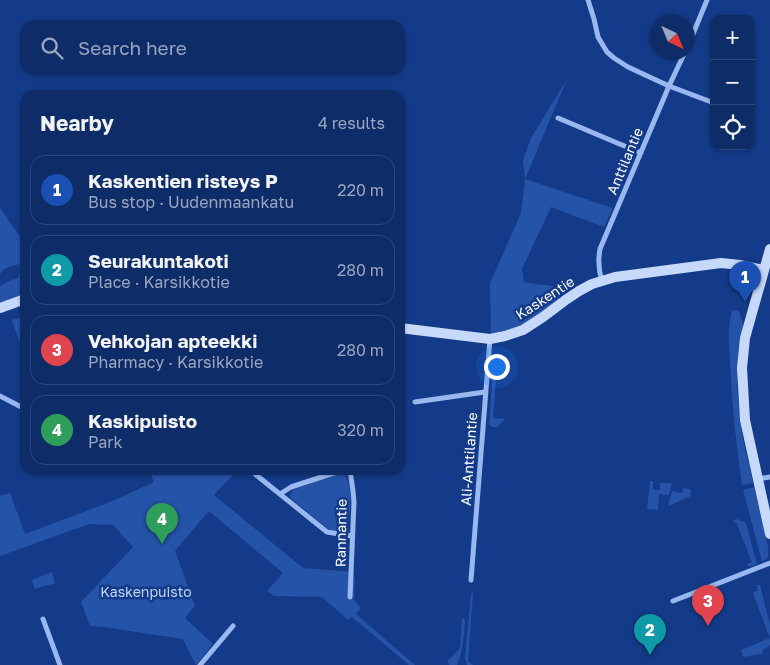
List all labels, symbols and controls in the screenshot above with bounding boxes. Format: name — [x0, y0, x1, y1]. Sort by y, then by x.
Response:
north arrow — [650, 15, 695, 60]
map controls — [710, 15, 755, 150]
button: + — [710, 15, 755, 60]
search box — [20, 20, 405, 75]
icon: search — [38, 34, 66, 62]
text: Search here — [78, 36, 187, 59]
button: − — [710, 60, 755, 105]
button: locate — [710, 105, 755, 150]
text: Nearby — [40, 110, 114, 136]
text: 4 results — [318, 113, 385, 133]
street label: Anttilantie — [603, 125, 646, 197]
text: Kaskentien risteys P — [88, 169, 278, 192]
text: 1 — [53, 180, 61, 200]
text: 220 m — [337, 180, 384, 200]
text: Bus stop · Uudenmaankatu — [88, 192, 294, 212]
text: Seurakuntakoti — [88, 249, 229, 272]
text: 2 — [52, 260, 62, 280]
text: 280 m — [337, 260, 384, 280]
pin: 1 — [729, 261, 761, 302]
text: Place · Karsikkotie — [88, 272, 230, 292]
street label: Kaskentie — [512, 272, 577, 323]
text: Vehkojan apteekki — [88, 329, 257, 352]
text: 3 — [52, 340, 62, 360]
text: 280 m — [337, 340, 384, 360]
text: Pharmacy · Karsikkotie — [88, 352, 263, 372]
your location — [484, 354, 510, 380]
text: Kaskipuisto — [88, 409, 197, 432]
street label: Ali-Anttilantie — [457, 412, 480, 506]
text: 4 — [52, 420, 62, 440]
text: 320 m — [337, 420, 384, 440]
text: Park — [88, 432, 123, 452]
street label: Rannantie — [331, 499, 350, 567]
pin: 4 — [146, 503, 178, 544]
park label: Kaskenpuisto — [100, 583, 192, 600]
pin: 3 — [692, 585, 724, 626]
pin: 2 — [634, 614, 666, 655]

